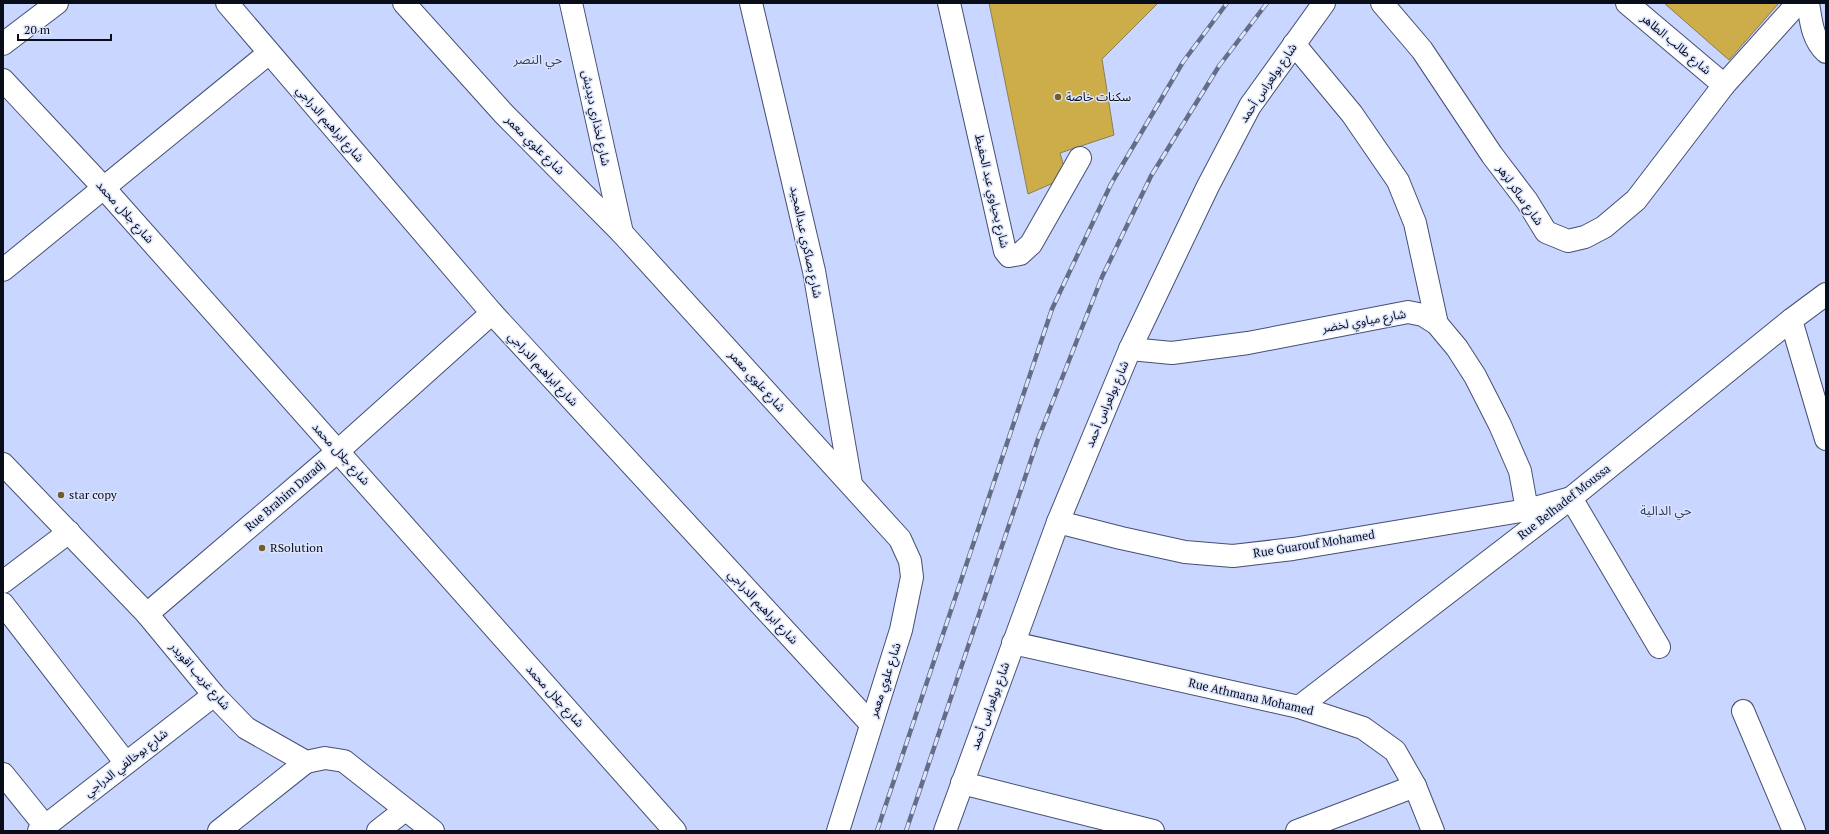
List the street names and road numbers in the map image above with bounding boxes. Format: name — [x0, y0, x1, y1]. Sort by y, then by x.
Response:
street label: شارع طالب الطاهر — [1636, 9, 1714, 79]
street label: شارع بولعراس أحمد — [1236, 40, 1301, 126]
street label: شارع لخذاري ديديش — [576, 69, 614, 168]
street label: شارع ابراهيم الدراجي — [291, 83, 368, 167]
street label: شارع علوي معمر — [500, 111, 568, 179]
street label: شارع يحياوي عبد الحفيظ — [969, 133, 1013, 250]
street label: شارع ساكر لزهر — [1492, 161, 1547, 229]
street label: شارع جلال محمد — [92, 177, 157, 247]
street label: شارع بصاكري عبدالمجيد — [785, 185, 826, 300]
street label: شارع مياوي لخضر — [1320, 306, 1407, 338]
street label: شارع ابراهيم الدراجي — [503, 328, 582, 411]
street label: شارع علوي معمر — [723, 346, 789, 416]
street label: شارع بولعراس أحمد — [1082, 358, 1133, 450]
street label: شارع جلال محمد — [308, 419, 373, 489]
street label: Rue Brahim Daradj — [242, 457, 328, 534]
street label: Rue Belhadef Moussa — [1514, 461, 1613, 543]
street label: Rue Guarouf Mohamed — [1252, 526, 1376, 561]
street label: شارع ابراهيم الدراجي — [723, 566, 802, 649]
street label: شارع غريب اقويدر — [165, 638, 234, 714]
street label: شارع علوي معمر — [865, 640, 906, 721]
street label: شارع بولعراس أحمد — [967, 660, 1014, 753]
street label: شارع جلال محمد — [522, 661, 587, 731]
street label: Rue Athmana Mohamed — [1187, 675, 1316, 718]
street label: شارع بوخالفي الدراجي — [81, 725, 172, 802]

